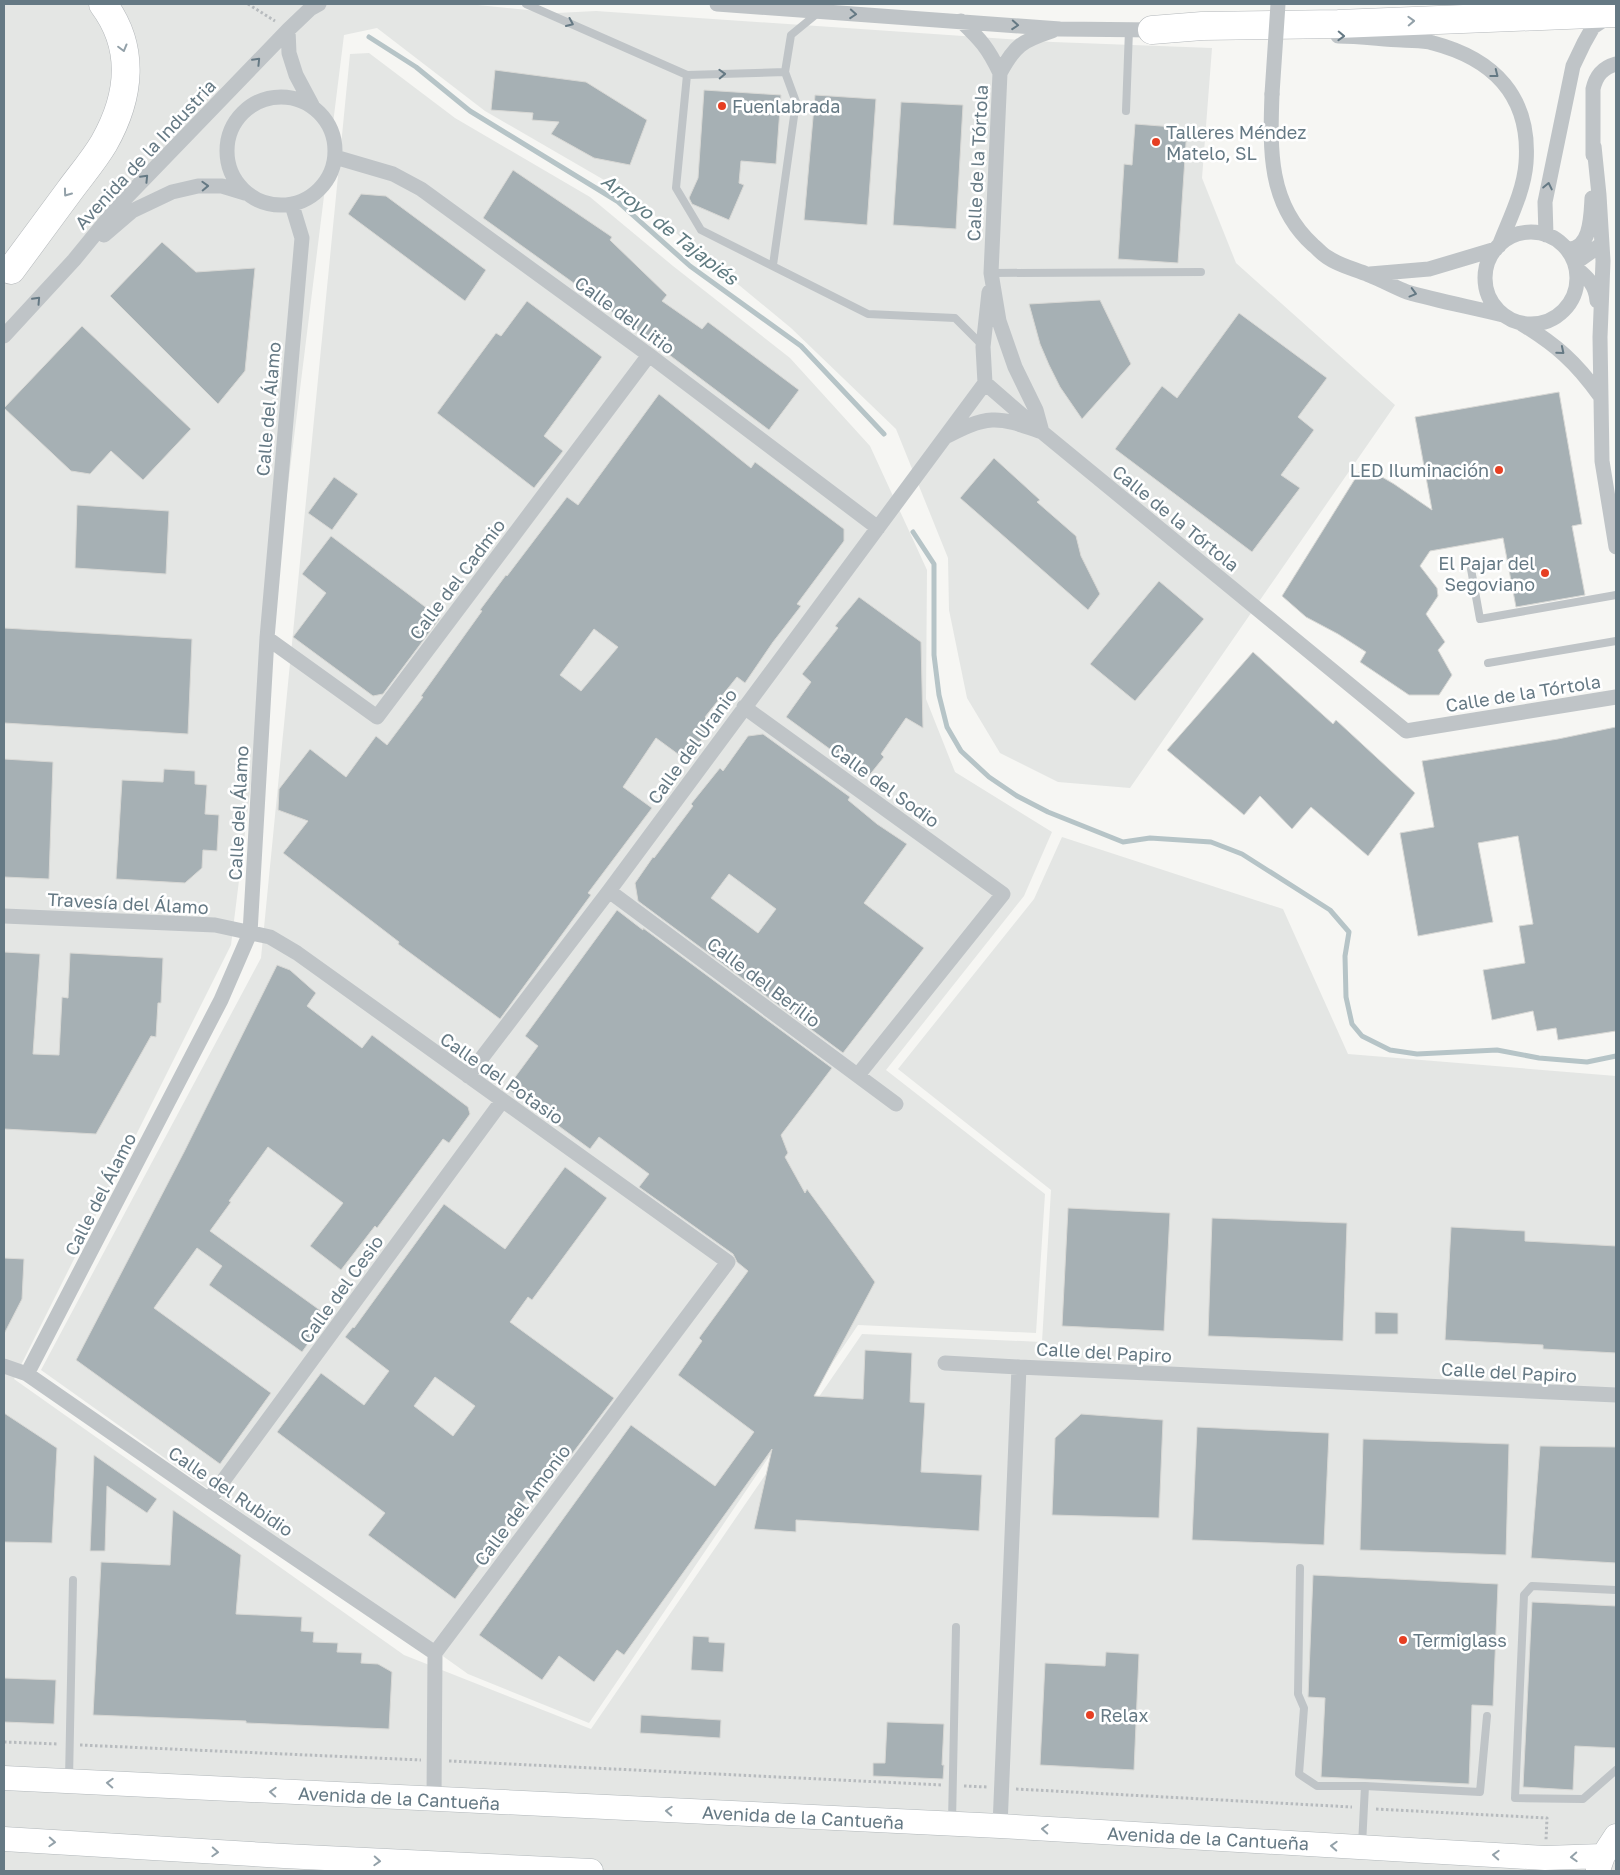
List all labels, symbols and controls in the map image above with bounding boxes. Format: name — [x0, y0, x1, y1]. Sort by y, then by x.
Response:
one-way arrow — [849, 8, 857, 19]
one-way arrow — [1407, 16, 1415, 27]
one-way arrow — [565, 17, 574, 28]
one-way arrow — [1011, 20, 1019, 31]
one-way arrow — [1338, 31, 1345, 41]
one-way arrow — [118, 43, 128, 51]
one-way arrow — [252, 58, 261, 67]
one-way arrow — [718, 68, 726, 79]
one-way arrow — [1489, 69, 1498, 77]
street label: Avenida de la Industria — [70, 75, 220, 233]
street label: Calle de la Tórtola — [962, 84, 992, 242]
place label: Fuenlabrada — [732, 95, 840, 117]
marker: Fuenlabrada — [716, 100, 728, 112]
place label: Talleres Méndez Matelo, SL — [1166, 121, 1307, 164]
marker: Talleres Méndez Matelo, SL — [1150, 136, 1162, 148]
water label: Arroyo de Tajapiés — [597, 169, 744, 290]
one-way arrow — [139, 175, 148, 184]
one-way arrow — [201, 181, 209, 191]
one-way arrow — [1542, 182, 1553, 191]
one-way arrow — [64, 187, 73, 197]
street label: Calle del Litio — [571, 271, 679, 359]
one-way arrow — [1409, 287, 1418, 298]
one-way arrow — [31, 296, 40, 305]
street label: Calle del Álamo — [251, 341, 285, 477]
one-way arrow — [1555, 345, 1564, 353]
place label: LED Iluminación — [1350, 459, 1489, 481]
street label: Calle de la Tórtola — [1108, 460, 1244, 576]
marker: LED Iluminación — [1493, 464, 1505, 476]
street label: Calle del Cadmio — [404, 514, 510, 644]
place label: El Pajar del Segoviano — [1438, 552, 1535, 595]
marker: El Pajar del Segoviano — [1539, 567, 1551, 579]
street label: Calle de la Tórtola — [1444, 670, 1602, 716]
street label: Calle del Uranio — [643, 684, 741, 808]
street label: Calle del Sodio — [826, 738, 944, 832]
street label: Calle del Álamo — [223, 745, 253, 881]
street label: Travesía del Álamo — [47, 888, 209, 918]
street label: Calle del Berilio — [703, 932, 825, 1032]
street label: Calle del Potasio — [436, 1027, 568, 1129]
street label: Calle del Álamo — [60, 1129, 140, 1259]
street label: Calle del Cesio — [294, 1231, 388, 1347]
street label: Calle del Papiro — [1036, 1337, 1172, 1367]
street label: Calle del Papiro — [1441, 1357, 1577, 1387]
street label: Calle del Amonio — [469, 1440, 575, 1570]
street label: Calle del Rubidio — [164, 1441, 298, 1541]
place label: Termiglass — [1413, 1629, 1507, 1651]
marker: Termiglass — [1397, 1634, 1409, 1646]
place label: Relax — [1100, 1704, 1148, 1726]
marker: Relax — [1084, 1709, 1096, 1721]
one-way arrow — [106, 1778, 114, 1789]
street label: Avenida de la Cantueña — [297, 1782, 501, 1814]
one-way arrow — [268, 1786, 276, 1797]
street label: Avenida de la Cantueña — [701, 1801, 905, 1833]
one-way arrow — [665, 1806, 673, 1816]
street label: Avenida de la Cantueña — [1106, 1822, 1310, 1854]
one-way arrow — [1041, 1823, 1049, 1834]
one-way arrow — [49, 1837, 57, 1848]
one-way arrow — [1330, 1840, 1338, 1851]
one-way arrow — [211, 1846, 219, 1857]
one-way arrow — [1492, 1850, 1500, 1861]
one-way arrow — [1569, 1852, 1577, 1862]
one-way arrow — [373, 1855, 381, 1866]

